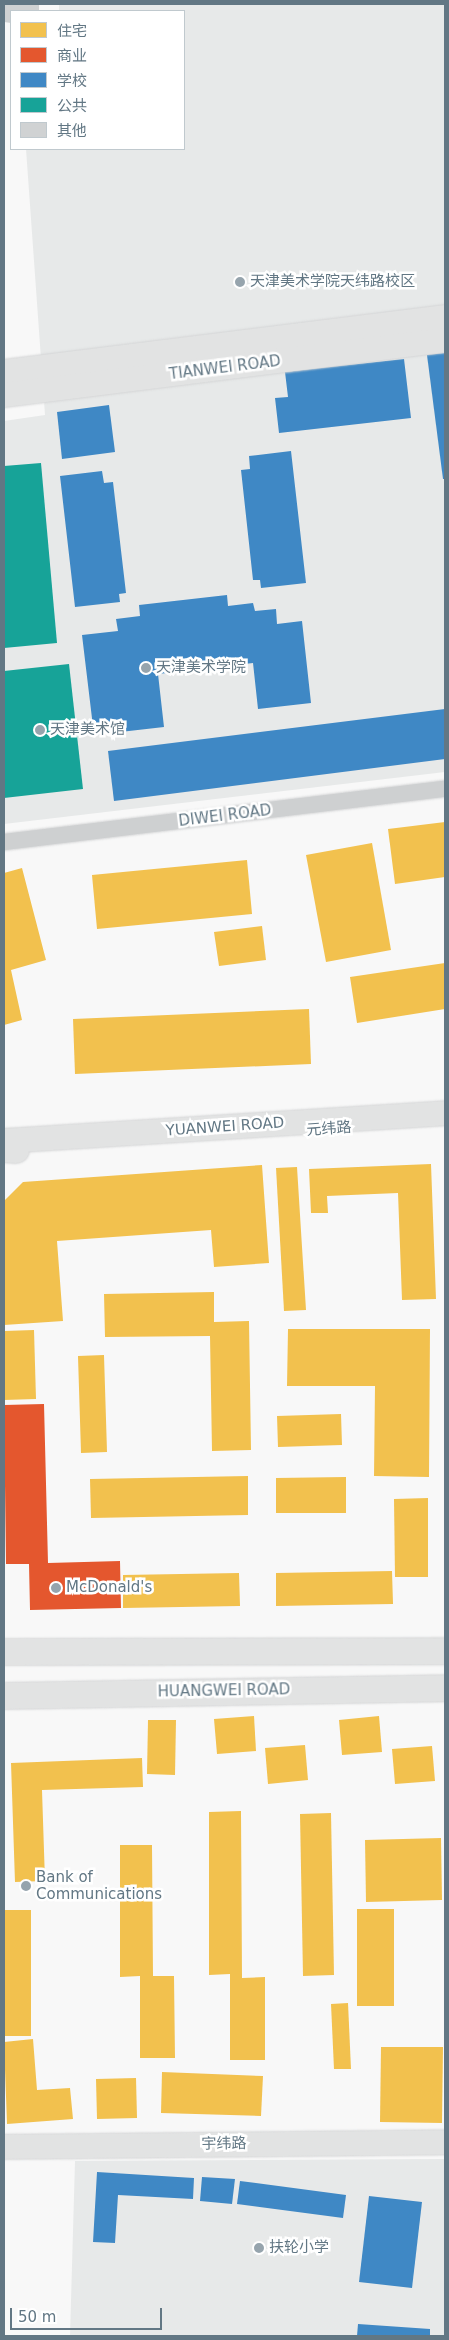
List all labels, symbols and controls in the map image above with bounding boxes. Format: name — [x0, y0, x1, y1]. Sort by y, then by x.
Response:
legend — [10, 10, 185, 150]
text: 住宅 — [57, 22, 87, 40]
text: 商业 — [57, 47, 87, 65]
text: 学校 — [57, 72, 87, 90]
text: 公共 — [57, 97, 87, 115]
text: 其他 — [57, 122, 87, 140]
place label: 天津美术学院天纬路校区 — [250, 273, 415, 291]
marker: 天津美术学院天纬路校区 — [234, 276, 246, 288]
street label: TIANWEI ROAD — [168, 352, 282, 384]
place label: 天津美术学院 — [156, 659, 246, 677]
marker: 天津美术学院 — [140, 662, 152, 674]
place label: 天津美术馆 — [50, 721, 125, 739]
marker: 天津美术馆 — [34, 724, 46, 736]
street label: DIWEI ROAD — [178, 801, 272, 831]
street label: YUANWEI ROAD — [165, 1114, 285, 1140]
street label: 元纬路 — [306, 1118, 352, 1140]
place label: McDonald's — [66, 1579, 152, 1597]
marker: McDonald's — [50, 1582, 62, 1594]
street label: HUANGWEI ROAD — [158, 1681, 290, 1701]
place label: Bank of Communications — [36, 1868, 162, 1903]
marker: Bank of Communications — [20, 1880, 32, 1892]
street label: 宇纬路 — [201, 2135, 247, 2153]
place label: 扶轮小学 — [269, 2239, 329, 2257]
marker: 扶轮小学 — [253, 2242, 265, 2254]
scale bar — [12, 2298, 165, 2330]
text: 50 m — [18, 2308, 56, 2326]

